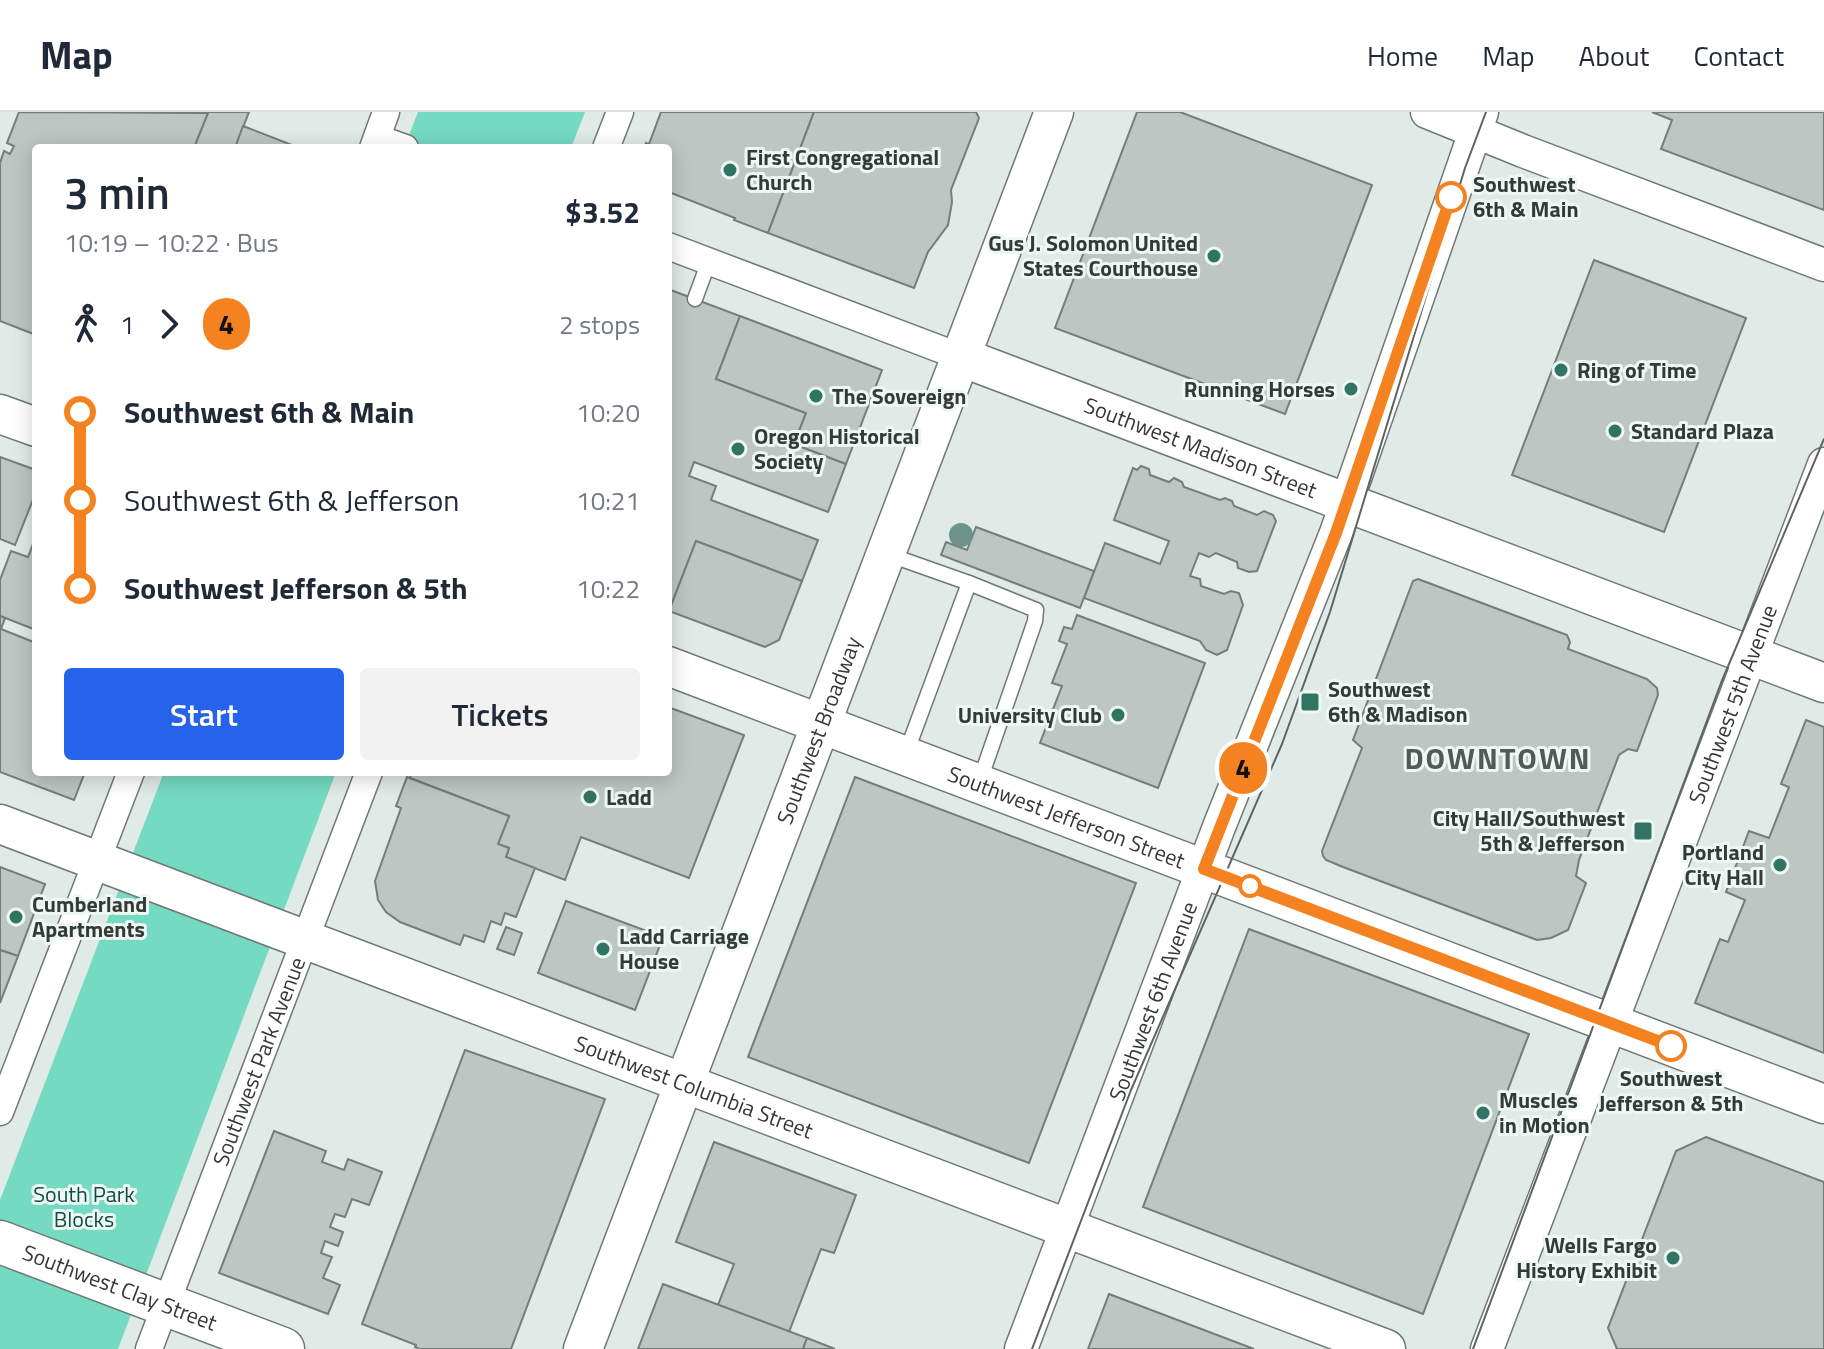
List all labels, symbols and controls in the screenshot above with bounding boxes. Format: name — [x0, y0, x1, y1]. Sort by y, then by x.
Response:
text: Map — [40, 26, 113, 84]
text: Home — [1367, 34, 1438, 77]
text: Map — [1482, 34, 1535, 77]
text: About — [1579, 34, 1649, 77]
text: Contact — [1693, 34, 1784, 77]
place label: First Congregational Church — [746, 140, 939, 199]
text: 3 min — [64, 159, 170, 226]
marker: First Congregational Church — [721, 161, 739, 179]
place label: Southwest 6th & Main — [1473, 167, 1579, 226]
marker: Southwest 6th & Main — [1436, 182, 1466, 212]
text: $3.52 — [565, 189, 640, 235]
text: 10:19 – 10:22 · Bus — [64, 223, 279, 262]
place label: Gus J. Solomon United States Courthouse — [988, 226, 1198, 285]
marker: Gus J. Solomon United States Courthouse — [1205, 247, 1223, 265]
icon: walk — [64, 302, 108, 346]
icon: forward — [147, 302, 191, 346]
text: 4 — [219, 302, 234, 345]
text: 1 — [120, 305, 135, 344]
text: 2 stops — [559, 305, 640, 344]
place label: Ring of Time — [1577, 353, 1696, 387]
marker: Ring of Time — [1552, 361, 1570, 379]
place label: Running Horses — [1184, 372, 1335, 406]
place label: The Sovereign — [832, 379, 966, 413]
marker: Running Horses — [1342, 380, 1360, 398]
marker: The Sovereign — [807, 387, 825, 405]
street label: Southwest Madison Street — [1079, 388, 1322, 507]
text: Southwest 6th & Main — [124, 389, 414, 435]
text: 10:20 — [576, 393, 640, 432]
place label: Standard Plaza — [1631, 414, 1774, 448]
place label: Oregon Historical Society — [754, 419, 920, 478]
marker: Standard Plaza — [1606, 422, 1624, 440]
marker: Oregon Historical Society — [729, 440, 747, 458]
text: Southwest 6th & Jefferson — [124, 477, 459, 523]
text: 10:21 — [576, 481, 640, 520]
text: Southwest Jefferson & 5th — [124, 565, 468, 611]
text: 10:22 — [576, 569, 640, 608]
street label: Southwest 5th Avenue — [1679, 600, 1786, 809]
street label: Southwest Broadway — [767, 631, 870, 829]
button: Start — [64, 668, 344, 760]
button: Tickets — [360, 668, 640, 760]
place label: Southwest 6th & Madison — [1328, 672, 1468, 731]
marker: Southwest 6th & Madison — [1299, 691, 1321, 713]
place label: University Club — [958, 698, 1102, 732]
marker: University Club — [1109, 706, 1127, 724]
district label: DOWNTOWN — [1404, 735, 1592, 781]
line badge: 4 — [1217, 742, 1269, 794]
text: 4 — [1235, 746, 1251, 789]
street label: Southwest Jefferson Street — [943, 757, 1190, 877]
place label: Ladd — [606, 780, 652, 814]
marker: Ladd — [581, 788, 599, 806]
place label: City Hall/Southwest 5th & Jefferson — [1433, 801, 1625, 860]
marker: City Hall/Southwest 5th & Jefferson — [1632, 820, 1654, 842]
place label: Portland City Hall — [1682, 835, 1764, 894]
marker: Portland City Hall — [1771, 856, 1789, 874]
unlabelled marker — [1239, 875, 1261, 897]
place label: Cumberland Apartments — [32, 887, 147, 946]
street label: Southwest 6th Avenue — [1100, 897, 1206, 1106]
marker: Cumberland Apartments — [7, 908, 25, 926]
place label: Ladd Carriage House — [619, 919, 749, 978]
marker: Ladd Carriage House — [594, 940, 612, 958]
street label: Southwest Park Avenue — [203, 952, 314, 1171]
street label: Southwest Columbia Street — [570, 1026, 818, 1148]
marker: Southwest Jefferson & 5th — [1656, 1031, 1686, 1061]
place label: Southwest Jefferson & 5th — [1599, 1061, 1743, 1120]
place label: Muscles in Motion — [1499, 1083, 1590, 1142]
marker: Muscles in Motion — [1474, 1104, 1492, 1122]
park label: South Park Blocks — [33, 1177, 135, 1236]
place label: Wells Fargo History Exhibit — [1516, 1228, 1657, 1287]
street label: Southwest Clay Street — [18, 1235, 222, 1340]
marker: Wells Fargo History Exhibit — [1664, 1249, 1682, 1267]

